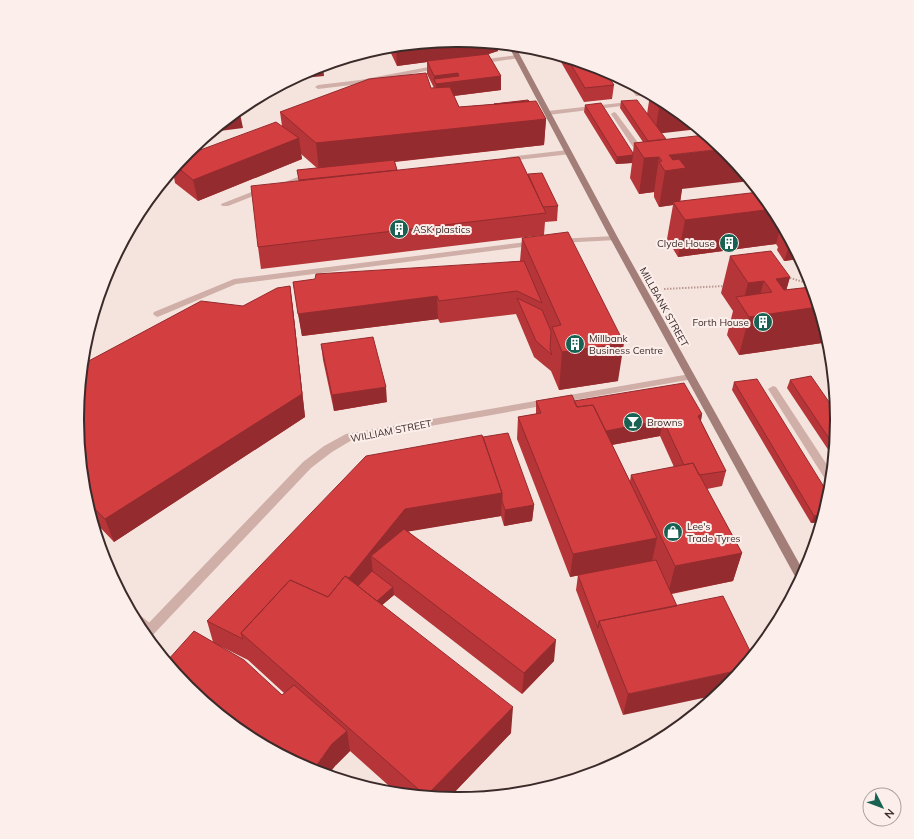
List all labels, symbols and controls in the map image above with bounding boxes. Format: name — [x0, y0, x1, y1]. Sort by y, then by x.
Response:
building icon: ASK plastics — [388, 218, 410, 240]
place label: ASK plastics — [413, 223, 471, 236]
building icon: Clyde House — [718, 232, 740, 254]
place label: Clyde House — [657, 237, 715, 250]
street label: MILLBANK STREET — [637, 265, 691, 349]
building icon: Forth House — [752, 311, 774, 333]
place label: Forth House — [692, 316, 749, 329]
place label: Millbank Business Centre — [589, 332, 663, 357]
building icon: Millbank Business Centre — [564, 333, 586, 355]
bar icon: Browns — [622, 411, 644, 433]
place label: Browns — [647, 416, 683, 429]
street label: WILLIAM STREET — [349, 417, 433, 445]
place label: Lee's Trade Tyres — [687, 520, 741, 545]
shop icon: Lee's Trade Tyres — [662, 521, 684, 543]
north arrow — [862, 787, 902, 827]
text: N — [881, 806, 897, 821]

